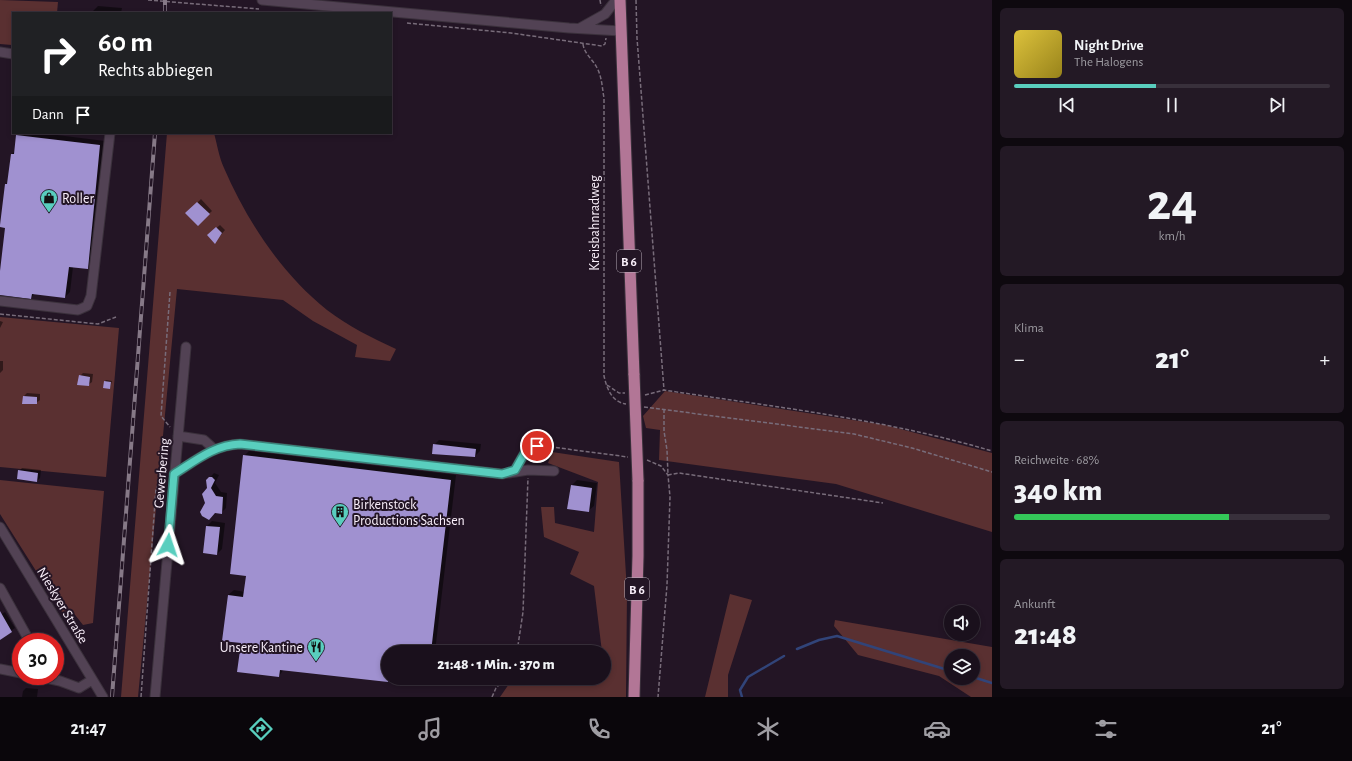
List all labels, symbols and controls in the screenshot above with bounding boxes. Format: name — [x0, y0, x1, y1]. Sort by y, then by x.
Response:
icon: right — [32, 28, 84, 80]
text: 60 m — [98, 29, 153, 57]
text: Night Drive — [1074, 38, 1144, 53]
text: The Halogens — [1074, 56, 1143, 69]
text: Rechts abbiegen — [98, 62, 213, 80]
icon: previous — [1056, 94, 1078, 116]
icon: pause — [1161, 94, 1183, 116]
icon: next — [1266, 94, 1288, 116]
icon: arrive — [72, 104, 94, 126]
text: Dann — [32, 107, 64, 122]
street label: Kreisbahnradweg — [588, 175, 602, 271]
text: 24 — [1147, 177, 1197, 229]
shop icon: Roller — [39, 188, 59, 213]
place label: Roller — [62, 192, 95, 206]
text: km/h — [1159, 230, 1185, 243]
road number: B 6 — [617, 250, 641, 272]
text: Klima — [1014, 322, 1044, 335]
text: 21° — [1155, 344, 1189, 374]
text: − — [1014, 348, 1025, 370]
text: + — [1319, 348, 1330, 370]
pin — [520, 429, 554, 463]
icon: arrive — [526, 435, 548, 457]
street label: Gewerbering — [152, 437, 172, 509]
text: Reichweite · 68% — [1014, 454, 1099, 467]
text: 340 km — [1014, 476, 1102, 506]
place label: Birkenstock Productions Sachsen — [353, 498, 465, 528]
building icon: Birkenstock Productions Sachsen — [330, 502, 350, 527]
position arrow — [147, 524, 189, 566]
street label: Nieskyer Straße — [34, 565, 90, 646]
road number: B 6 — [625, 578, 649, 600]
text: Ankunft — [1014, 598, 1055, 611]
map controls — [944, 605, 980, 685]
button: sound — [944, 605, 980, 641]
text: 21:48 — [1014, 620, 1077, 650]
speed limit sign: 30 — [12, 633, 64, 685]
restaurant icon: Unsere Kantine — [306, 637, 326, 662]
place label: Unsere Kantine — [220, 641, 303, 655]
button: layers — [944, 649, 980, 685]
text: 21:48 · 1 Min. · 370 m — [437, 657, 555, 672]
icon: directions — [247, 715, 275, 743]
icon: music — [416, 715, 444, 743]
icon: phone — [585, 715, 613, 743]
icon: climate — [754, 715, 782, 743]
icon: car — [923, 715, 951, 743]
icon: filters — [1092, 715, 1120, 743]
text: 21:47 — [70, 720, 106, 738]
text: 21° — [1261, 720, 1281, 738]

